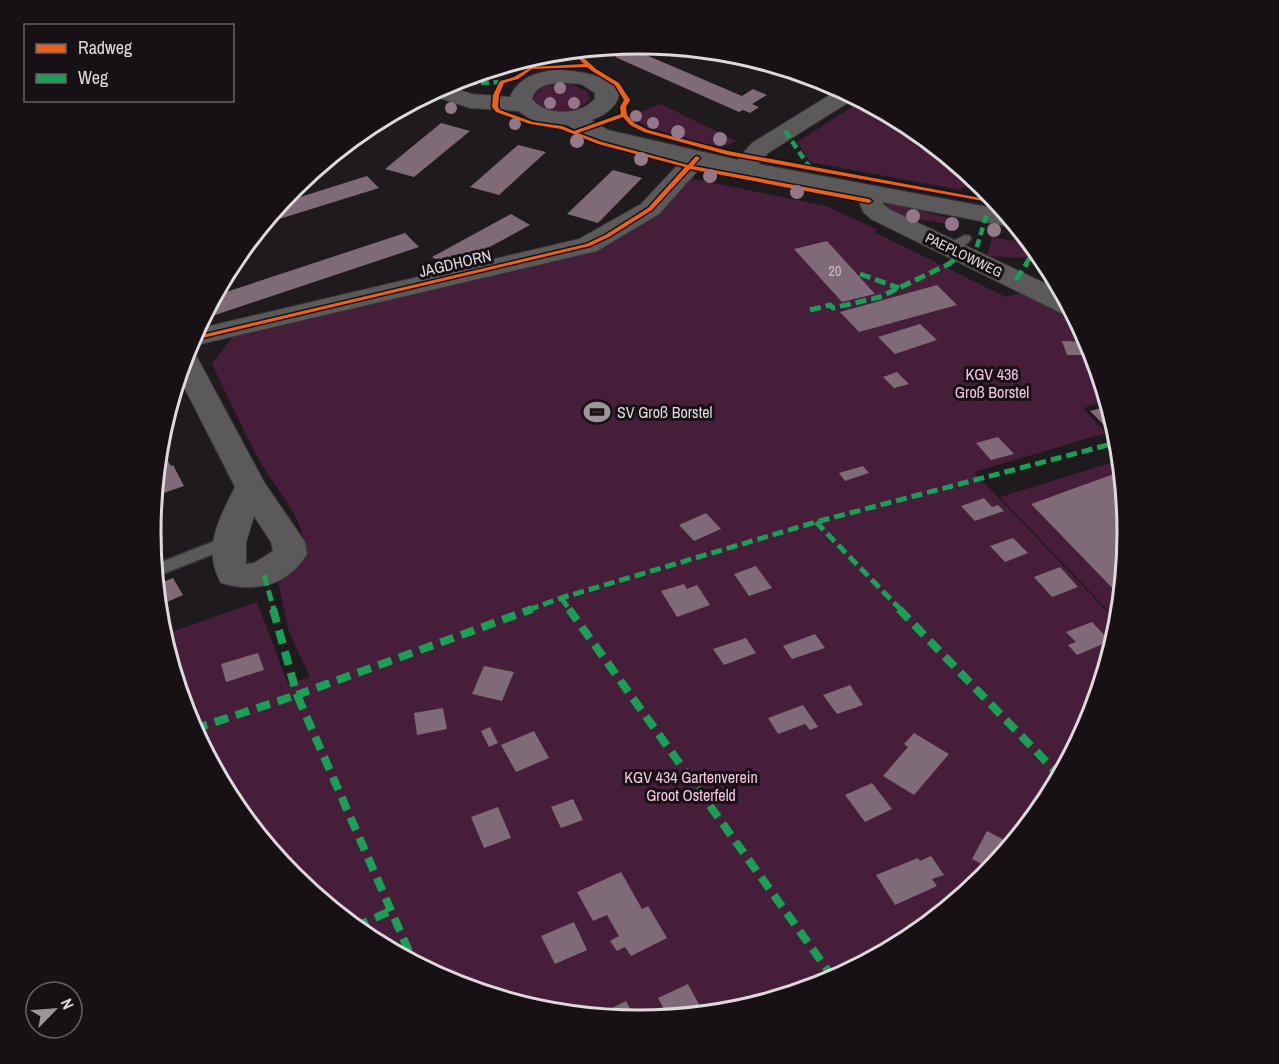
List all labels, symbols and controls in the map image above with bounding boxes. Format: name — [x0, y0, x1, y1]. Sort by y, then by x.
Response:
legend — [24, 24, 234, 102]
text: Radweg — [78, 35, 133, 60]
text: Weg — [78, 65, 109, 90]
street label: PAEPLOWWEG — [923, 229, 1005, 281]
street label: JAGDHORN — [417, 244, 493, 282]
house number: 20 — [829, 262, 841, 280]
park label: KGV 436 Groß Borstel — [955, 363, 1029, 403]
sports icon: SV Groß Borstel — [582, 397, 612, 427]
place label: SV Groß Borstel — [617, 401, 713, 423]
park label: KGV 434 Gartenverein Groot Osterfeld — [624, 766, 758, 806]
north arrow — [24, 980, 84, 1040]
text: N — [56, 995, 80, 1013]

